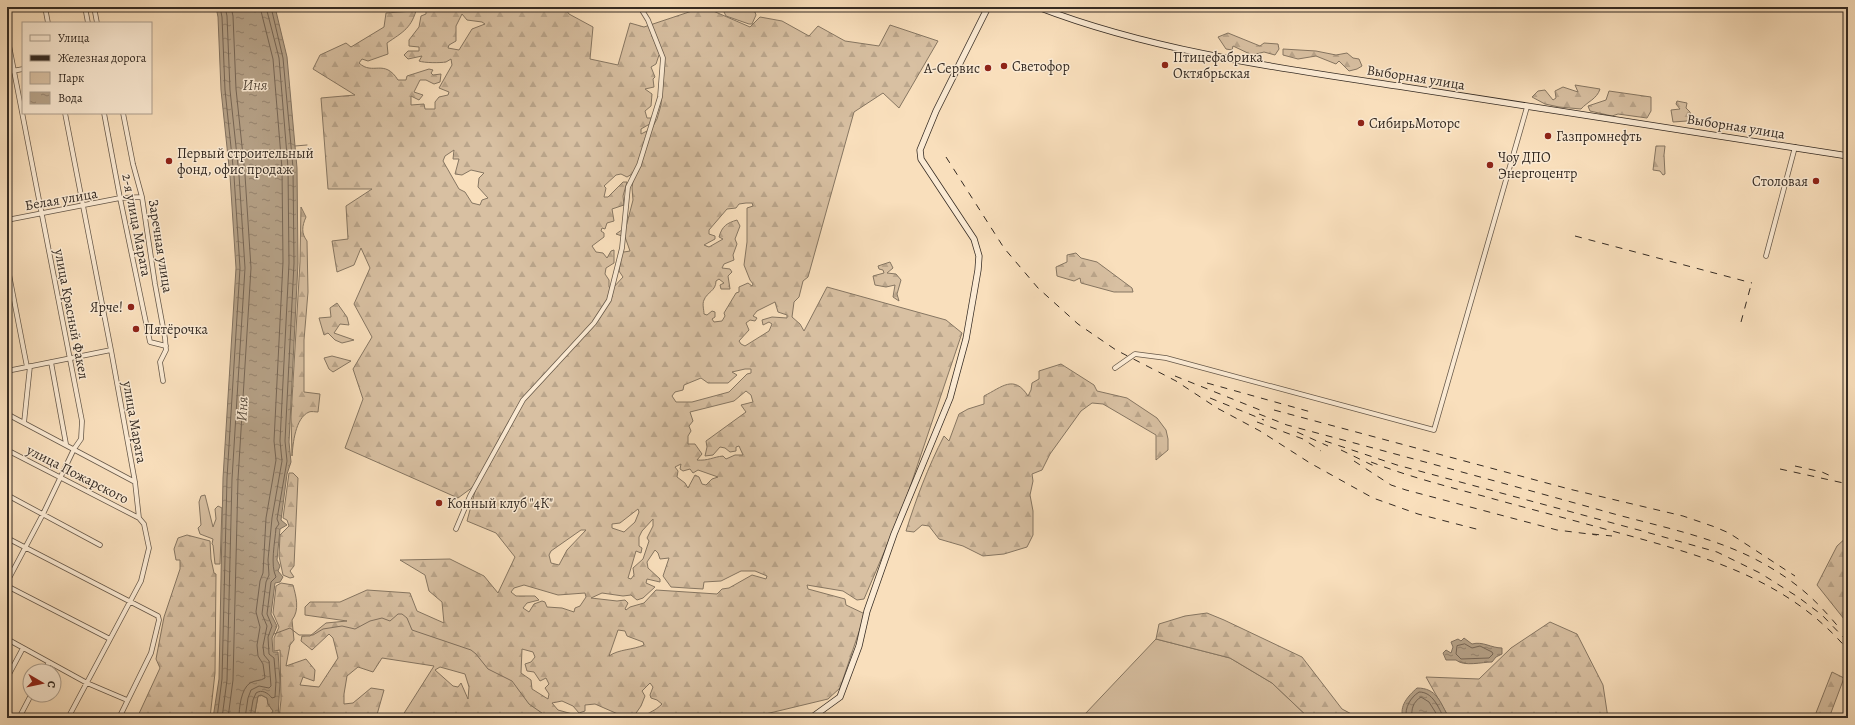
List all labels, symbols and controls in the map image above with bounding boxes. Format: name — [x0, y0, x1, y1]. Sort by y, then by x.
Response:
legend — [22, 22, 152, 114]
text: Улица — [58, 30, 90, 46]
place label: Птицефабрика Октябрьская — [1173, 48, 1263, 83]
text: Железная дорога — [58, 50, 147, 66]
place label: Светофор — [1012, 57, 1070, 76]
place label: А-Сервис — [923, 59, 980, 78]
marker: Птицефабрика Октябрьская — [1160, 60, 1170, 70]
street label: Выборная улица — [1365, 60, 1467, 95]
marker: Светофор — [999, 61, 1009, 71]
marker: А-Сервис — [983, 63, 993, 73]
text: Парк — [58, 70, 84, 86]
water label: Иня — [242, 75, 268, 95]
text: Вода — [58, 90, 83, 106]
street label: Выборная улица — [1685, 109, 1787, 144]
place label: СибирьМоторс — [1369, 114, 1460, 133]
marker: СибирьМоторс — [1356, 118, 1366, 128]
place label: Газпромнефть — [1556, 127, 1642, 146]
marker: Газпромнефть — [1543, 131, 1553, 141]
place label: Первый строительный фонд, офис продаж — [177, 144, 314, 179]
place label: Чоу ДПО Энергоцентр — [1498, 148, 1577, 183]
marker: Первый строительный фонд, офис продаж — [164, 156, 174, 166]
marker: Чоу ДПО Энергоцентр — [1485, 160, 1495, 170]
street label: 2-я улица Марата — [117, 172, 156, 279]
place label: Столовая — [1752, 172, 1808, 191]
marker: Столовая — [1811, 176, 1821, 186]
street label: Белая улица — [23, 184, 99, 215]
street label: Заречная улица — [144, 198, 177, 295]
street label: улица Красный Факел — [49, 246, 93, 381]
place label: Ярче! — [90, 298, 123, 317]
marker: Ярче! — [126, 302, 136, 312]
place label: Пятёрочка — [144, 320, 208, 339]
marker: Пятёрочка — [131, 324, 141, 334]
street label: улица Марата — [118, 378, 151, 465]
water label: Иня — [231, 396, 253, 422]
street label: улица Пожарского — [23, 440, 132, 508]
place label: Конный клуб "4К" — [447, 494, 553, 513]
marker: Конный клуб "4К" — [434, 498, 444, 508]
north arrow — [22, 663, 62, 703]
text: С — [43, 680, 59, 689]

